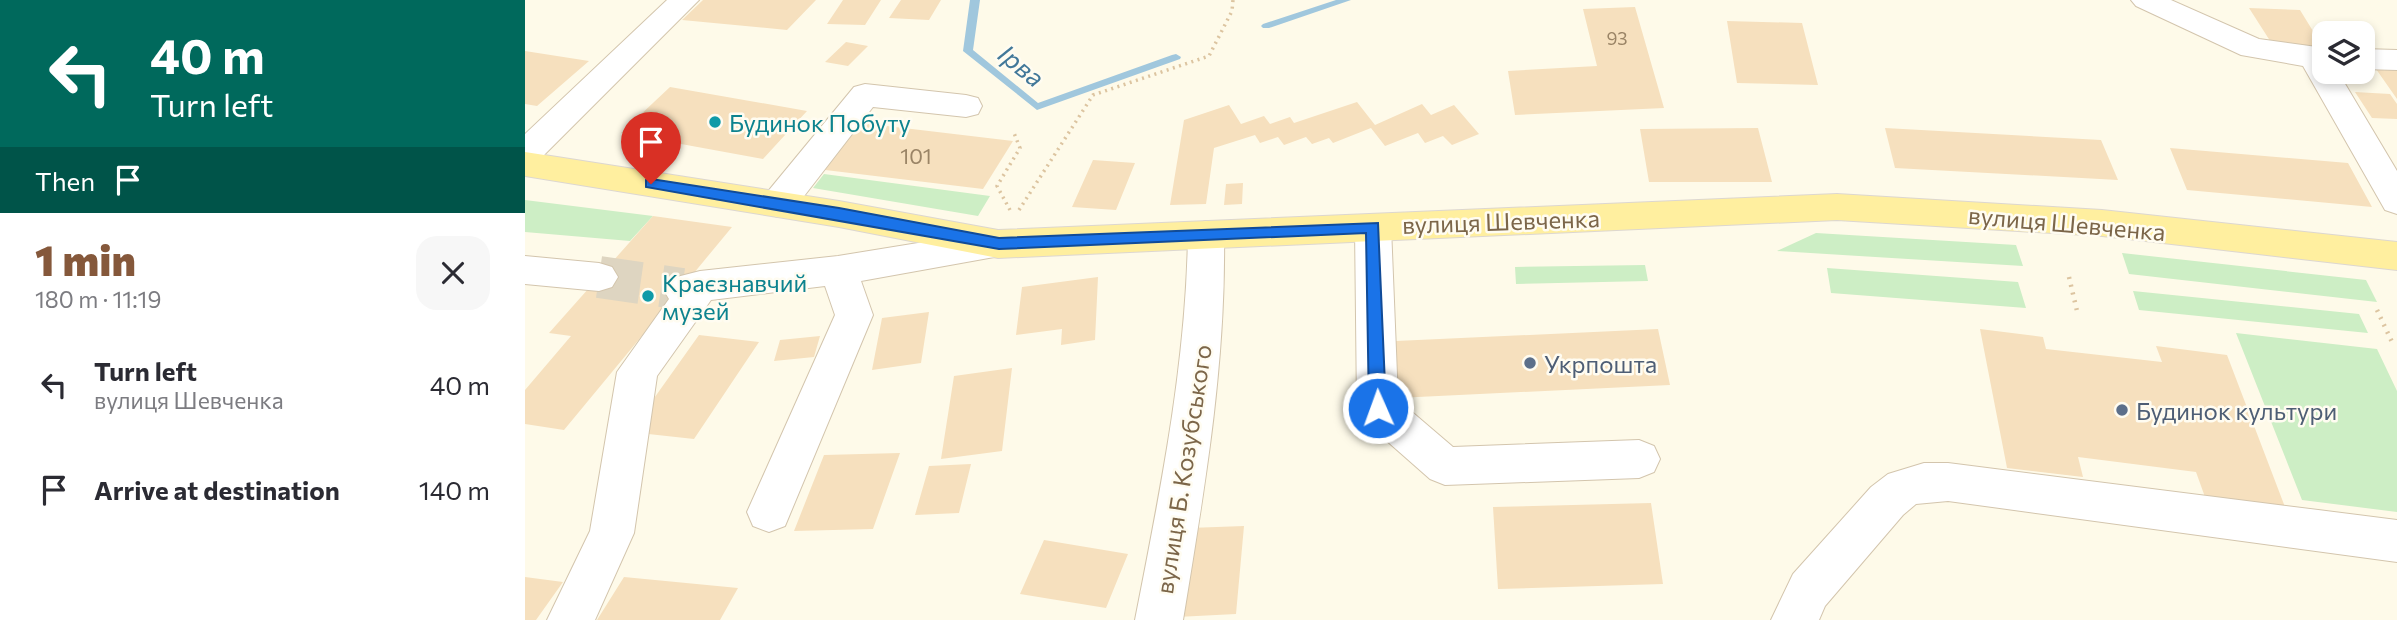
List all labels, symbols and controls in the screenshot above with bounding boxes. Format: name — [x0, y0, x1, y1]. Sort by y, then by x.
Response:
map controls — [2312, 21, 2375, 84]
button: layers — [2312, 21, 2375, 84]
text: 40 m — [150, 24, 265, 84]
house number: 93 — [1606, 27, 1628, 49]
icon: left — [35, 28, 126, 119]
water label: Ірва — [993, 37, 1051, 93]
text: Turn left — [150, 84, 274, 124]
place label: Будинок Побуту — [729, 108, 911, 137]
pin — [621, 112, 681, 184]
marker: Будинок Побуту — [707, 114, 723, 130]
icon: arrive — [632, 123, 670, 161]
house number: 101 — [900, 143, 932, 168]
icon: arrive — [109, 161, 147, 199]
text: Then — [35, 165, 95, 196]
street label: вулиця Шевченка — [1967, 200, 2167, 246]
street label: вулиця Шевченка — [1402, 203, 1600, 239]
text: 1 min — [35, 233, 136, 285]
button: close — [416, 236, 490, 310]
place label: Краєзнавчий музей — [662, 268, 807, 325]
text: 180 m · 11:19 — [35, 285, 161, 313]
marker: Краєзнавчий музей — [640, 288, 656, 304]
street label: вулиця Б. Козубського — [1149, 342, 1217, 596]
place label: Укрпошта — [1544, 349, 1657, 378]
text: Turn left — [94, 355, 197, 386]
marker: Укрпошта — [1522, 355, 1538, 371]
icon: left — [35, 366, 73, 404]
text: 40 m — [430, 369, 490, 400]
position arrow — [1341, 371, 1415, 445]
text: вулиця Шевченка — [94, 386, 284, 414]
place label: Будинок культури — [2136, 396, 2337, 425]
marker: Будинок культури — [2114, 402, 2130, 418]
icon: arrive — [35, 471, 73, 509]
text: Arrive at destination — [94, 474, 340, 505]
text: 140 m — [419, 474, 490, 505]

